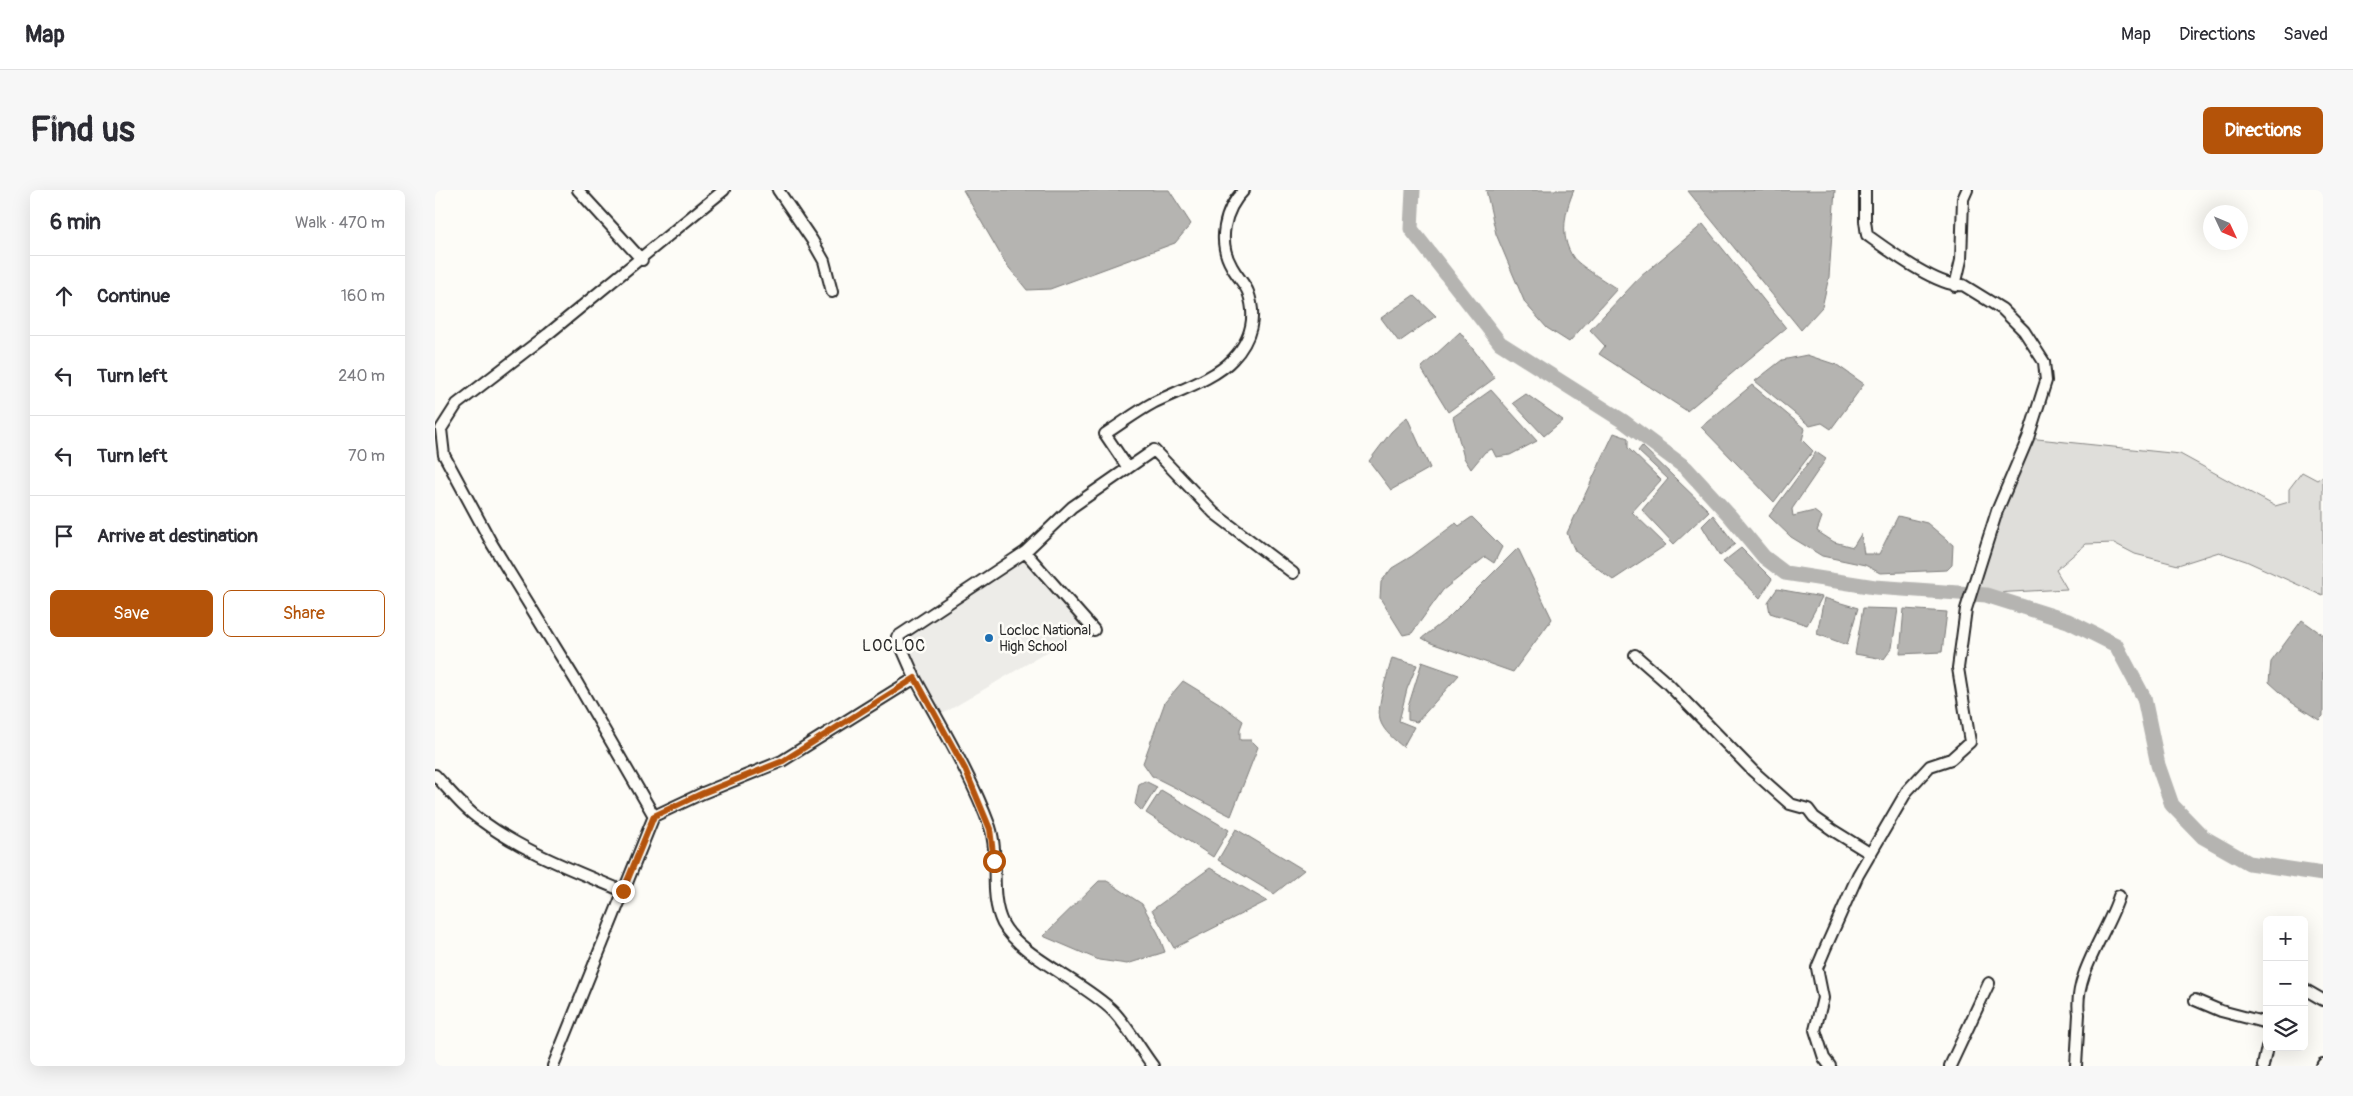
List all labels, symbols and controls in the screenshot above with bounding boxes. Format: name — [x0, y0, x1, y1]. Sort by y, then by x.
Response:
text: Map — [25, 20, 65, 49]
text: Map — [2121, 23, 2151, 46]
text: Directions — [2179, 23, 2255, 46]
text: Saved — [2283, 23, 2328, 46]
button: Directions — [2203, 107, 2323, 154]
text: Find us — [30, 108, 135, 152]
north arrow — [2203, 205, 2248, 250]
text: 6 min — [50, 209, 101, 236]
text: Walk · 470 m — [295, 213, 385, 233]
icon: ahead — [50, 282, 78, 310]
text: Continue — [97, 284, 170, 308]
text: 160 m — [341, 286, 385, 306]
icon: left — [50, 362, 78, 390]
text: Turn left — [97, 364, 167, 388]
text: 240 m — [338, 366, 385, 386]
icon: left — [50, 442, 78, 470]
text: Turn left — [97, 444, 167, 468]
text: 70 m — [348, 446, 385, 466]
icon: arrive — [50, 522, 78, 550]
text: Arrive at destination — [97, 524, 258, 548]
button: Save — [50, 590, 213, 637]
button: Share — [223, 590, 385, 637]
place label: Locloc National High School — [999, 622, 1091, 655]
marker: Locloc National High School — [983, 632, 995, 644]
district label: LOCLOC — [862, 636, 926, 656]
route start — [983, 850, 1006, 873]
route end — [612, 880, 635, 903]
map controls — [2263, 916, 2308, 1051]
button: + — [2263, 916, 2308, 961]
button: − — [2263, 961, 2308, 1006]
button: layers — [2263, 1006, 2308, 1051]

